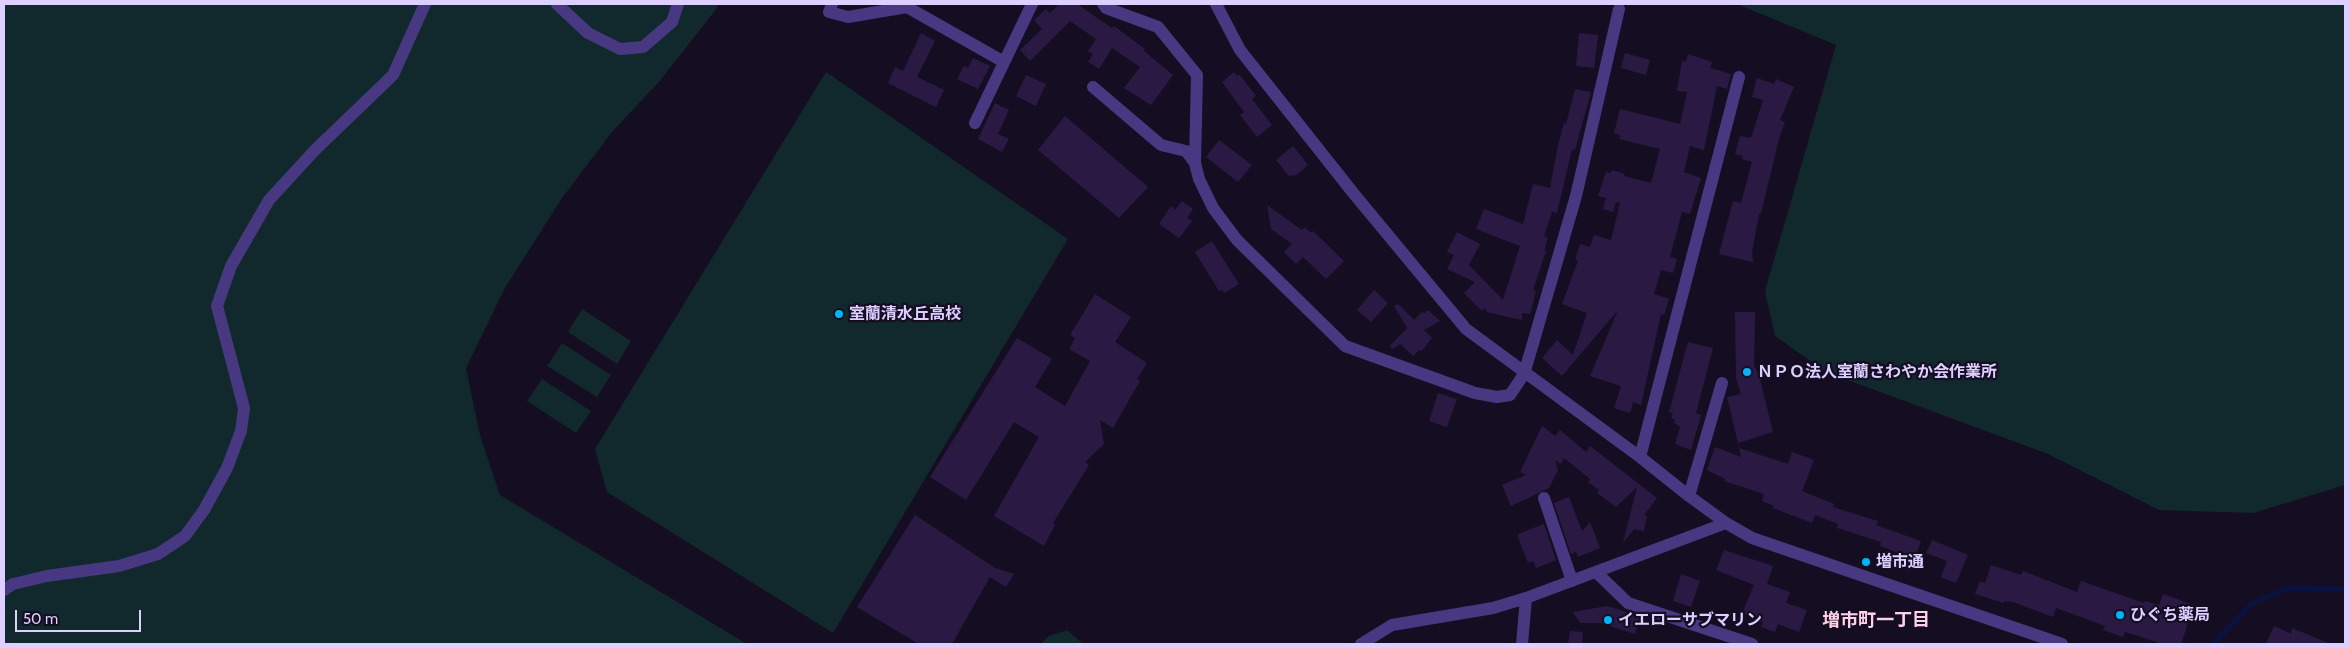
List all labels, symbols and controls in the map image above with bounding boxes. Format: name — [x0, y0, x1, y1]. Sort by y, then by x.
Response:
place label: 室蘭清水丘高校 — [849, 304, 961, 324]
marker: 室蘭清水丘高校 — [833, 308, 845, 320]
place label: ＮＰＯ法人室蘭さわやか会作業所 — [1757, 362, 1997, 382]
marker: ＮＰＯ法人室蘭さわやか会作業所 — [1741, 366, 1753, 378]
place label: 増市通 — [1876, 552, 1924, 572]
marker: 増市通 — [1860, 556, 1872, 568]
scale bar — [18, 600, 144, 632]
place label: ひぐち薬局 — [2130, 605, 2210, 625]
marker: ひぐち薬局 — [2114, 609, 2126, 621]
text: 50 m — [23, 610, 58, 628]
place label: イエローサブマリン — [1618, 610, 1762, 630]
district label: 増市町一丁目 — [1822, 610, 1930, 632]
marker: イエローサブマリン — [1602, 614, 1614, 626]

